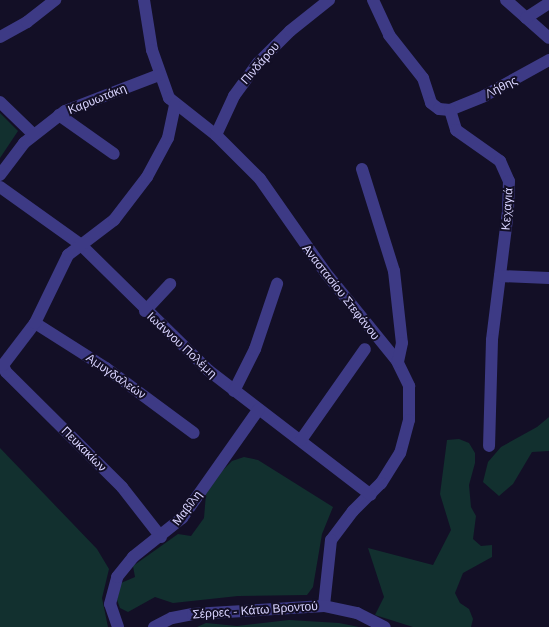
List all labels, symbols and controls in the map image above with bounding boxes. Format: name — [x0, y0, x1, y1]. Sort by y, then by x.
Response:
street label: Πινδάρου — [238, 39, 282, 87]
street label: Λήθης — [483, 73, 519, 101]
street label: Καρυωτάκη — [66, 81, 128, 117]
street label: Κεχαγιά — [498, 187, 516, 231]
street label: Αναστασίου Στεφάνου — [299, 241, 383, 343]
street label: Ιωάννου Πολέμη — [144, 309, 220, 381]
street label: Αμυγδαλεών — [83, 350, 149, 402]
street label: Πευκακίων — [59, 424, 109, 474]
street label: Μαβίλη — [169, 488, 205, 528]
street label: Σέρρες - Κάτω Βροντού — [192, 598, 318, 622]

